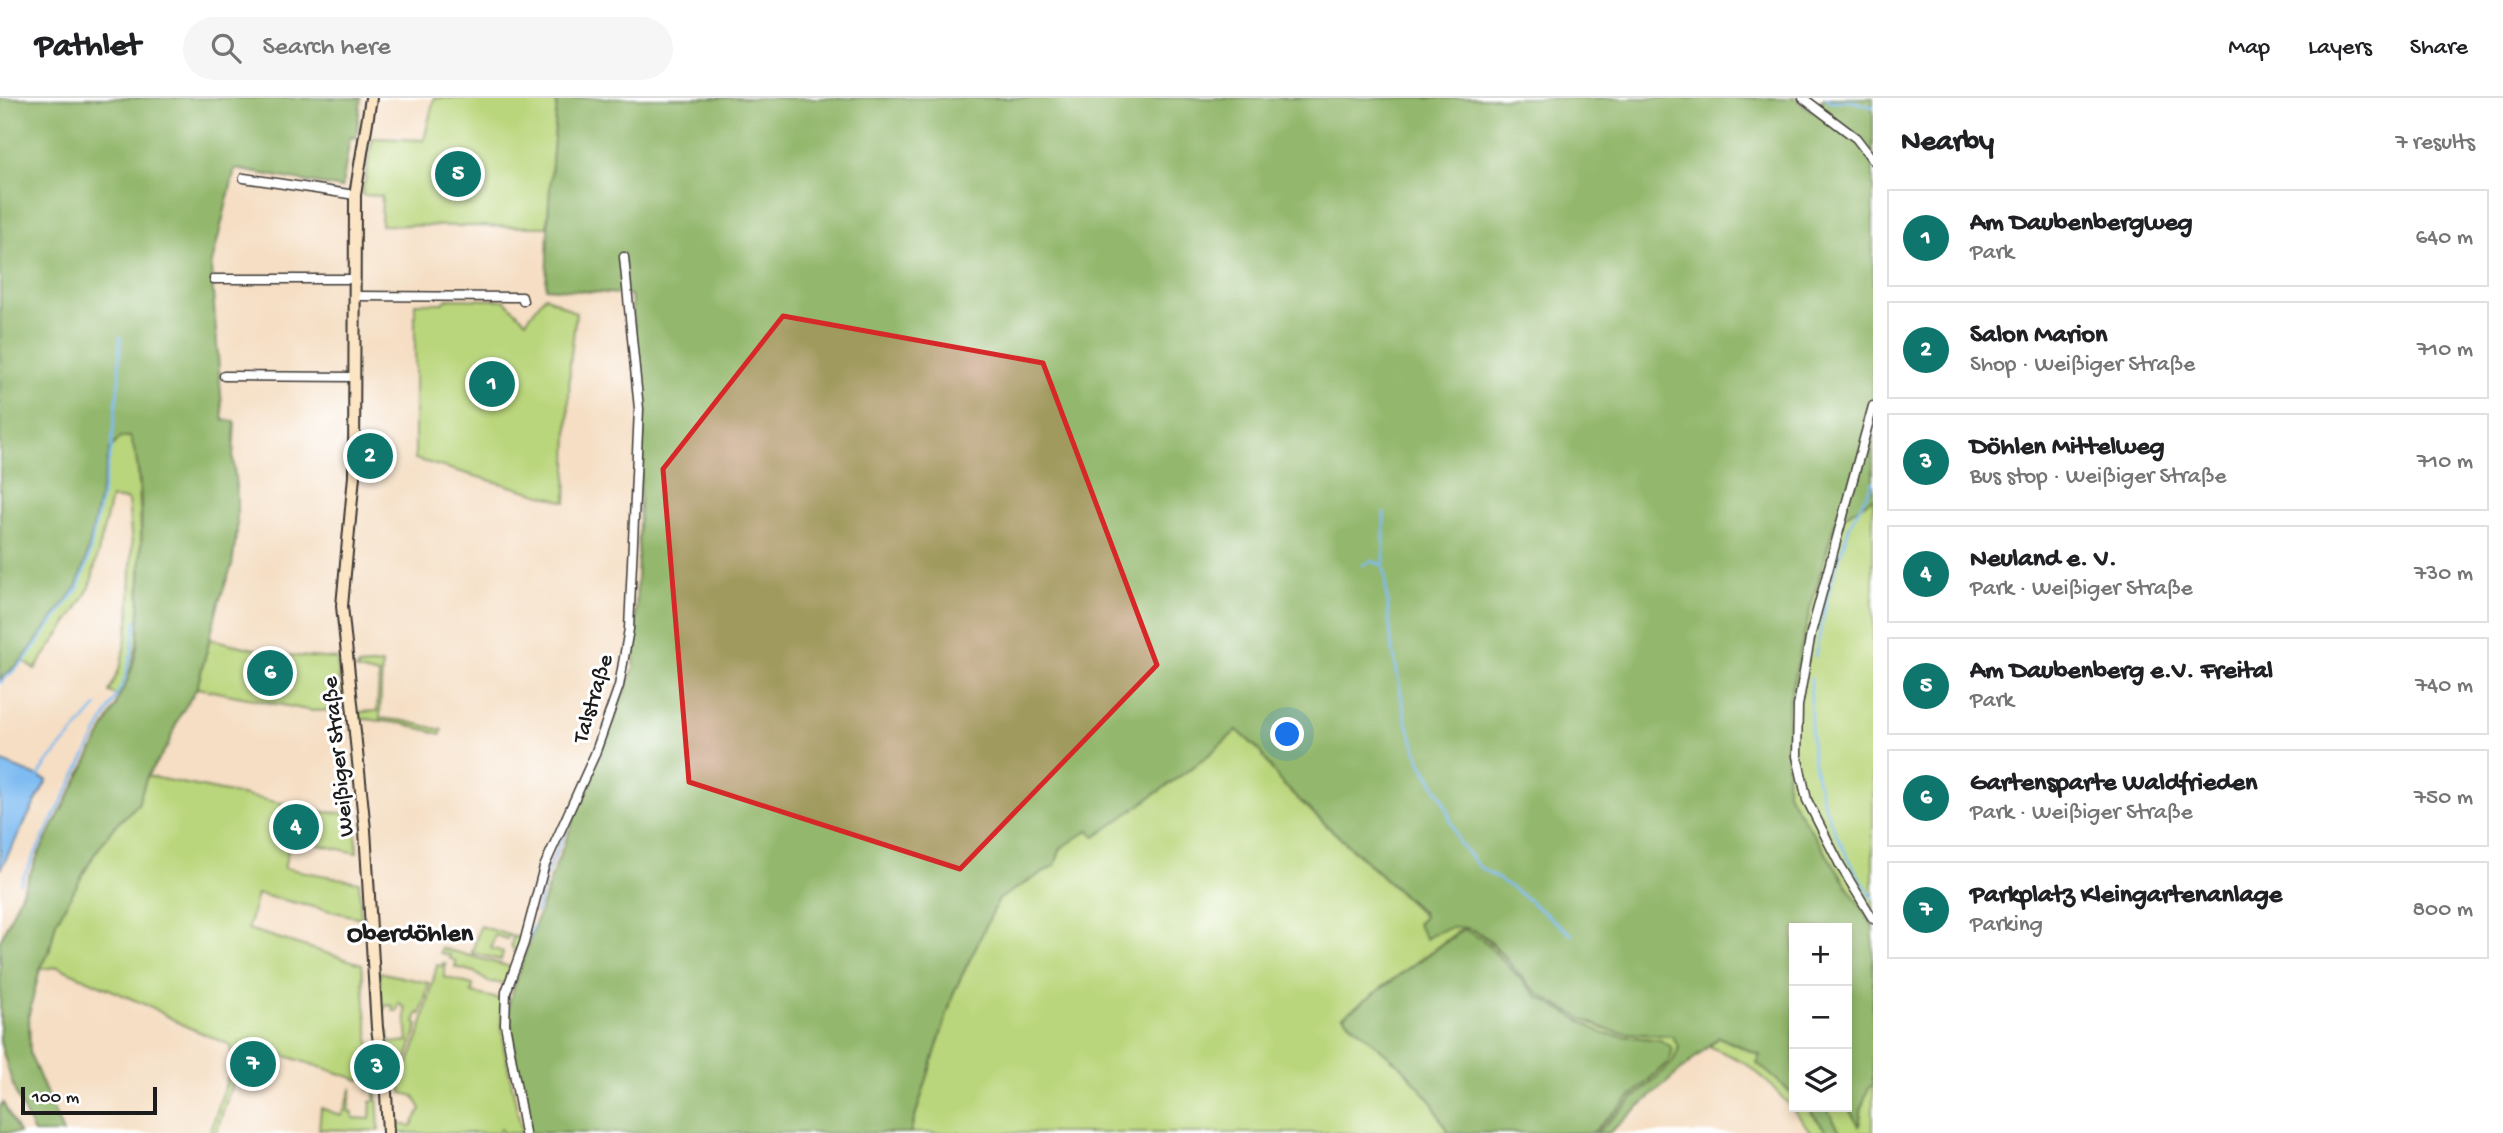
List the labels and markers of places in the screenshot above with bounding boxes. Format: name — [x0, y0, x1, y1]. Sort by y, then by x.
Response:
pin: 5 — [435, 148, 481, 200]
pin: 1 — [469, 358, 515, 410]
pin: 2 — [347, 430, 393, 482]
pin: 6 — [247, 647, 293, 699]
pin: 4 — [273, 801, 319, 853]
pin: 7 — [230, 1038, 276, 1090]
pin: 3 — [354, 1041, 400, 1093]

